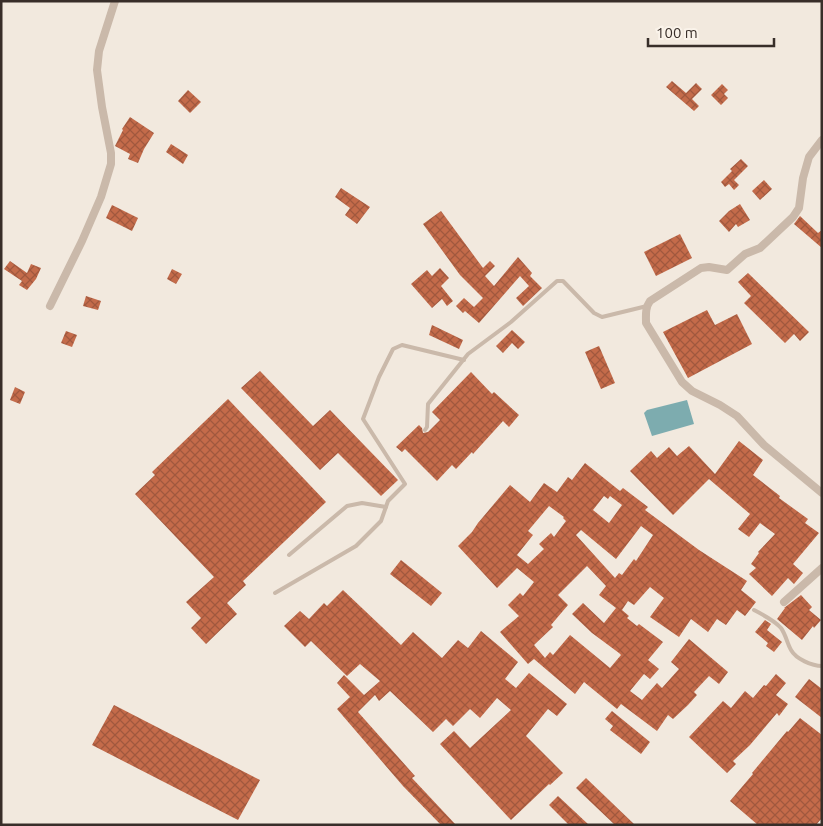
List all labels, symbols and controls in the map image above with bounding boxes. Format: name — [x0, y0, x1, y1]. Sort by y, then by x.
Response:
scale bar — [648, 15, 774, 47]
text: 100 m — [656, 24, 698, 41]

